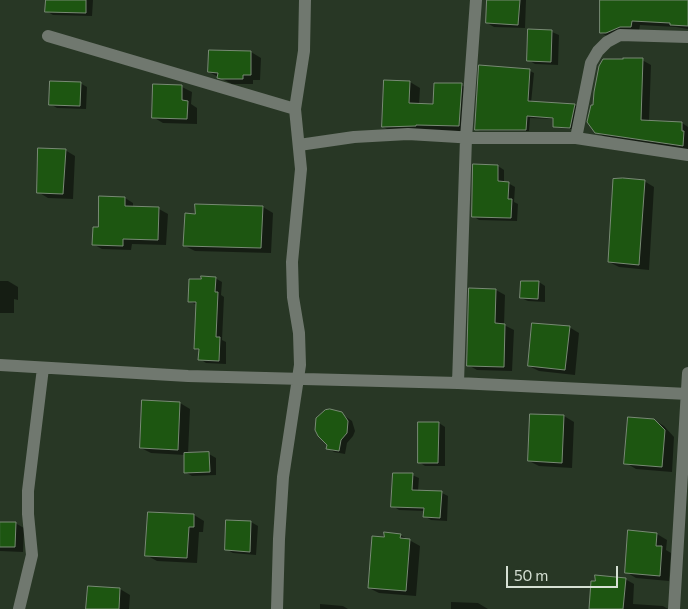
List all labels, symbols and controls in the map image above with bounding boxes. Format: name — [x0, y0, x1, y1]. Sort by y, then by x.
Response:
scale bar — [508, 556, 620, 588]
text: 50 m — [514, 566, 548, 584]

